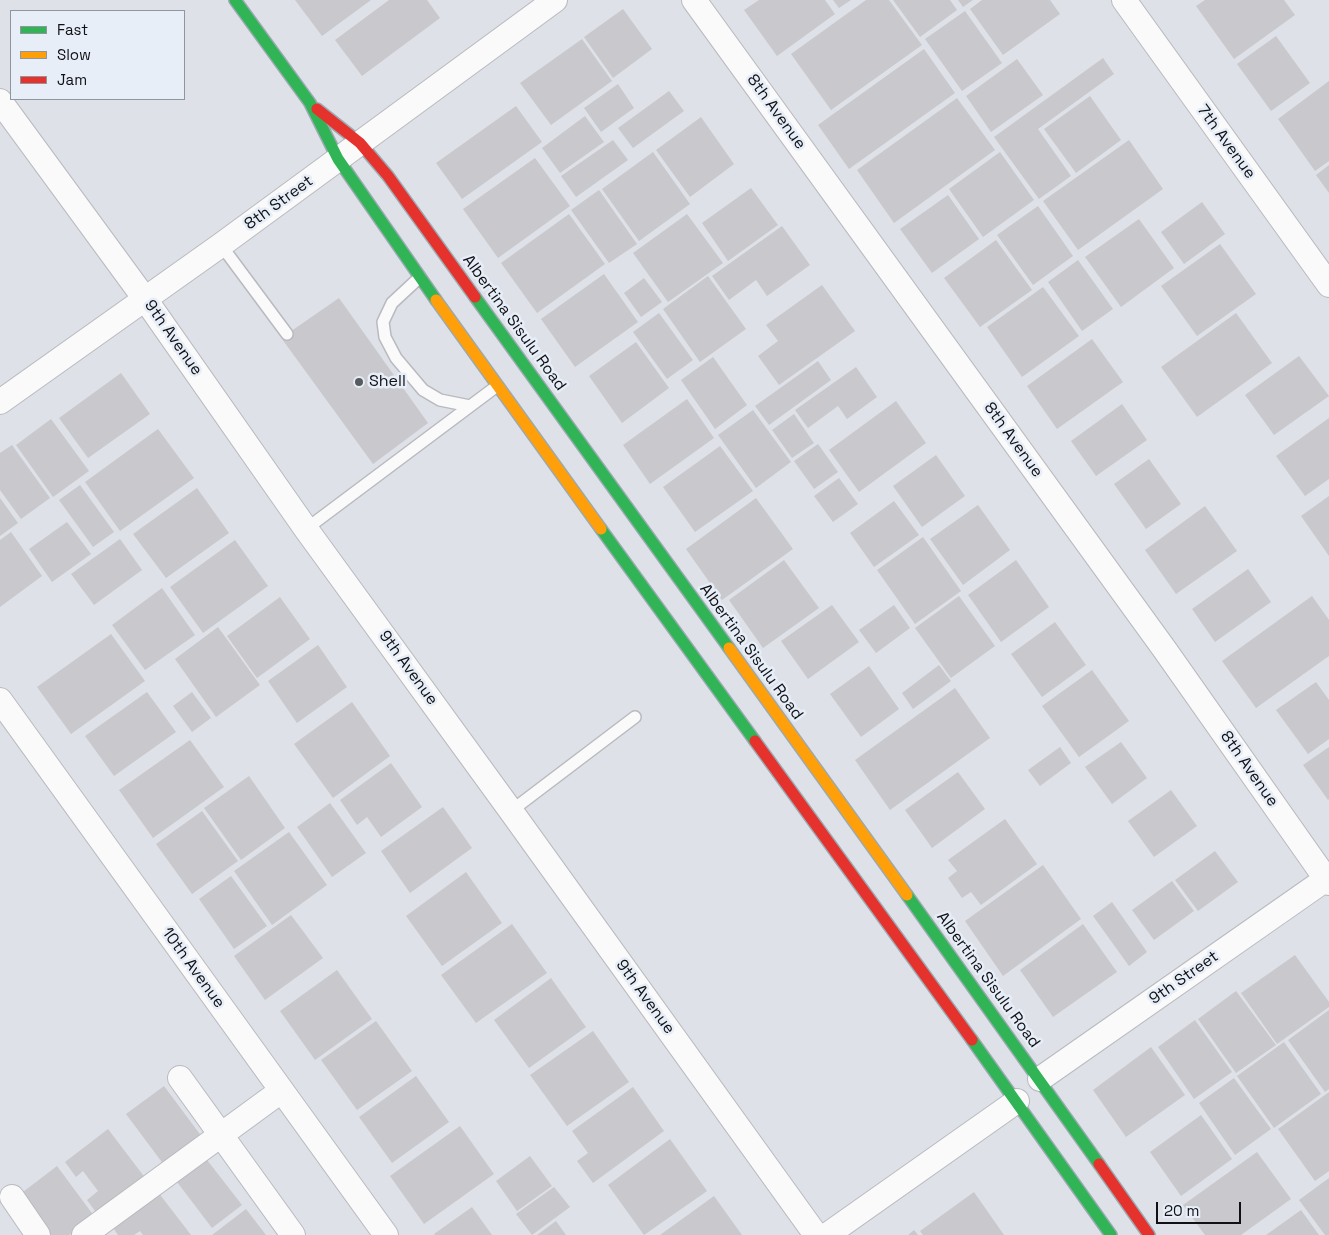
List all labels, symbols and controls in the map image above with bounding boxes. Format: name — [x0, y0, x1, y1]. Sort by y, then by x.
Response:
legend — [10, 10, 185, 100]
text: Fast — [57, 20, 88, 39]
text: Slow — [57, 45, 91, 64]
text: Jam — [57, 70, 87, 89]
street label: 8th Avenue — [742, 71, 810, 153]
street label: 7th Avenue — [1193, 101, 1259, 183]
street label: 8th Street — [241, 172, 317, 234]
street label: Albertina Sisulu Road — [458, 251, 570, 395]
street label: 9th Avenue — [140, 297, 206, 379]
place label: Shell — [369, 372, 406, 392]
marker: Shell — [353, 376, 365, 388]
street label: 8th Avenue — [979, 399, 1047, 481]
street label: Albertina Sisulu Road — [695, 580, 807, 724]
street label: 9th Avenue — [374, 627, 442, 709]
street label: 8th Avenue — [1216, 728, 1282, 810]
street label: Albertina Sisulu Road — [932, 908, 1044, 1052]
street label: 10th Avenue — [157, 924, 229, 1012]
street label: 9th Street — [1146, 947, 1222, 1009]
street label: 9th Avenue — [611, 956, 679, 1038]
scale bar — [1159, 1192, 1244, 1224]
text: 20 m — [1164, 1201, 1199, 1220]

